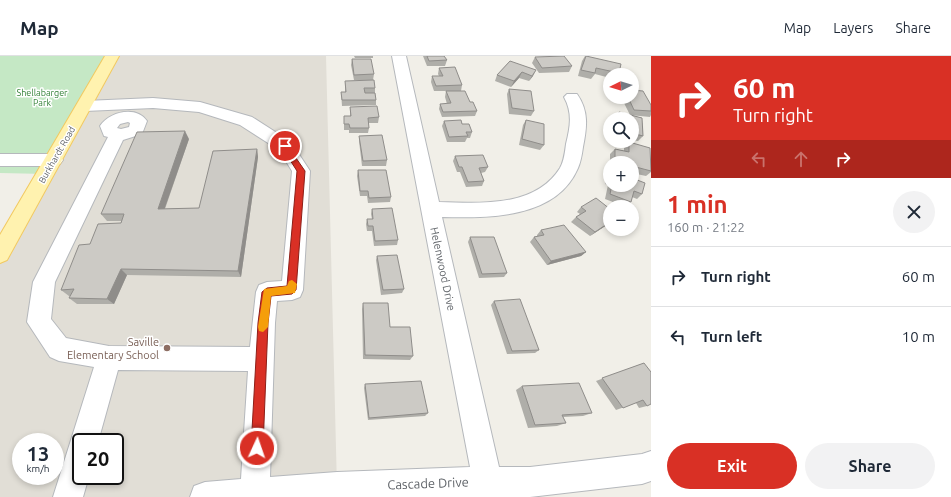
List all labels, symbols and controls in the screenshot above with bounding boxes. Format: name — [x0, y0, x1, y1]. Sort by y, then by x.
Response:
text: Map — [20, 17, 59, 39]
text: Map — [784, 20, 811, 36]
text: Layers — [833, 20, 873, 36]
text: Share — [895, 20, 931, 36]
north arrow — [603, 68, 639, 104]
map controls — [603, 68, 639, 236]
icon: right — [667, 72, 719, 124]
text: 60 m — [733, 72, 795, 103]
park label: Shellabarger Park — [16, 88, 68, 108]
text: Turn right — [733, 105, 813, 125]
button: search — [603, 112, 639, 148]
street label: Burkhardt Road — [37, 125, 77, 185]
pin — [268, 129, 302, 163]
icon: arrive — [274, 135, 296, 157]
icon: left — [748, 148, 770, 170]
icon: ahead — [790, 148, 812, 170]
icon: right — [832, 148, 854, 170]
button: + — [603, 156, 639, 192]
text: 1 min — [667, 191, 728, 218]
button: close — [893, 191, 935, 233]
button: − — [603, 200, 639, 236]
text: 160 m · 21:22 — [667, 220, 745, 234]
street label: Helenwood Drive — [428, 226, 458, 312]
icon: right — [667, 266, 689, 288]
text: Turn right — [701, 268, 771, 285]
text: 60 m — [902, 268, 935, 285]
icon: left — [667, 326, 689, 348]
text: Turn left — [701, 328, 762, 345]
text: 10 m — [902, 328, 935, 345]
place label: Saville Elementary School — [67, 336, 159, 361]
marker: Saville Elementary School — [162, 343, 172, 353]
position arrow — [236, 427, 278, 469]
speed limit sign: 20 — [72, 433, 124, 485]
text: 13 — [27, 442, 49, 465]
button: Exit — [667, 443, 797, 489]
button: Share — [805, 443, 935, 489]
text: km/h — [26, 463, 50, 474]
street label: Cascade Drive — [387, 475, 469, 491]

